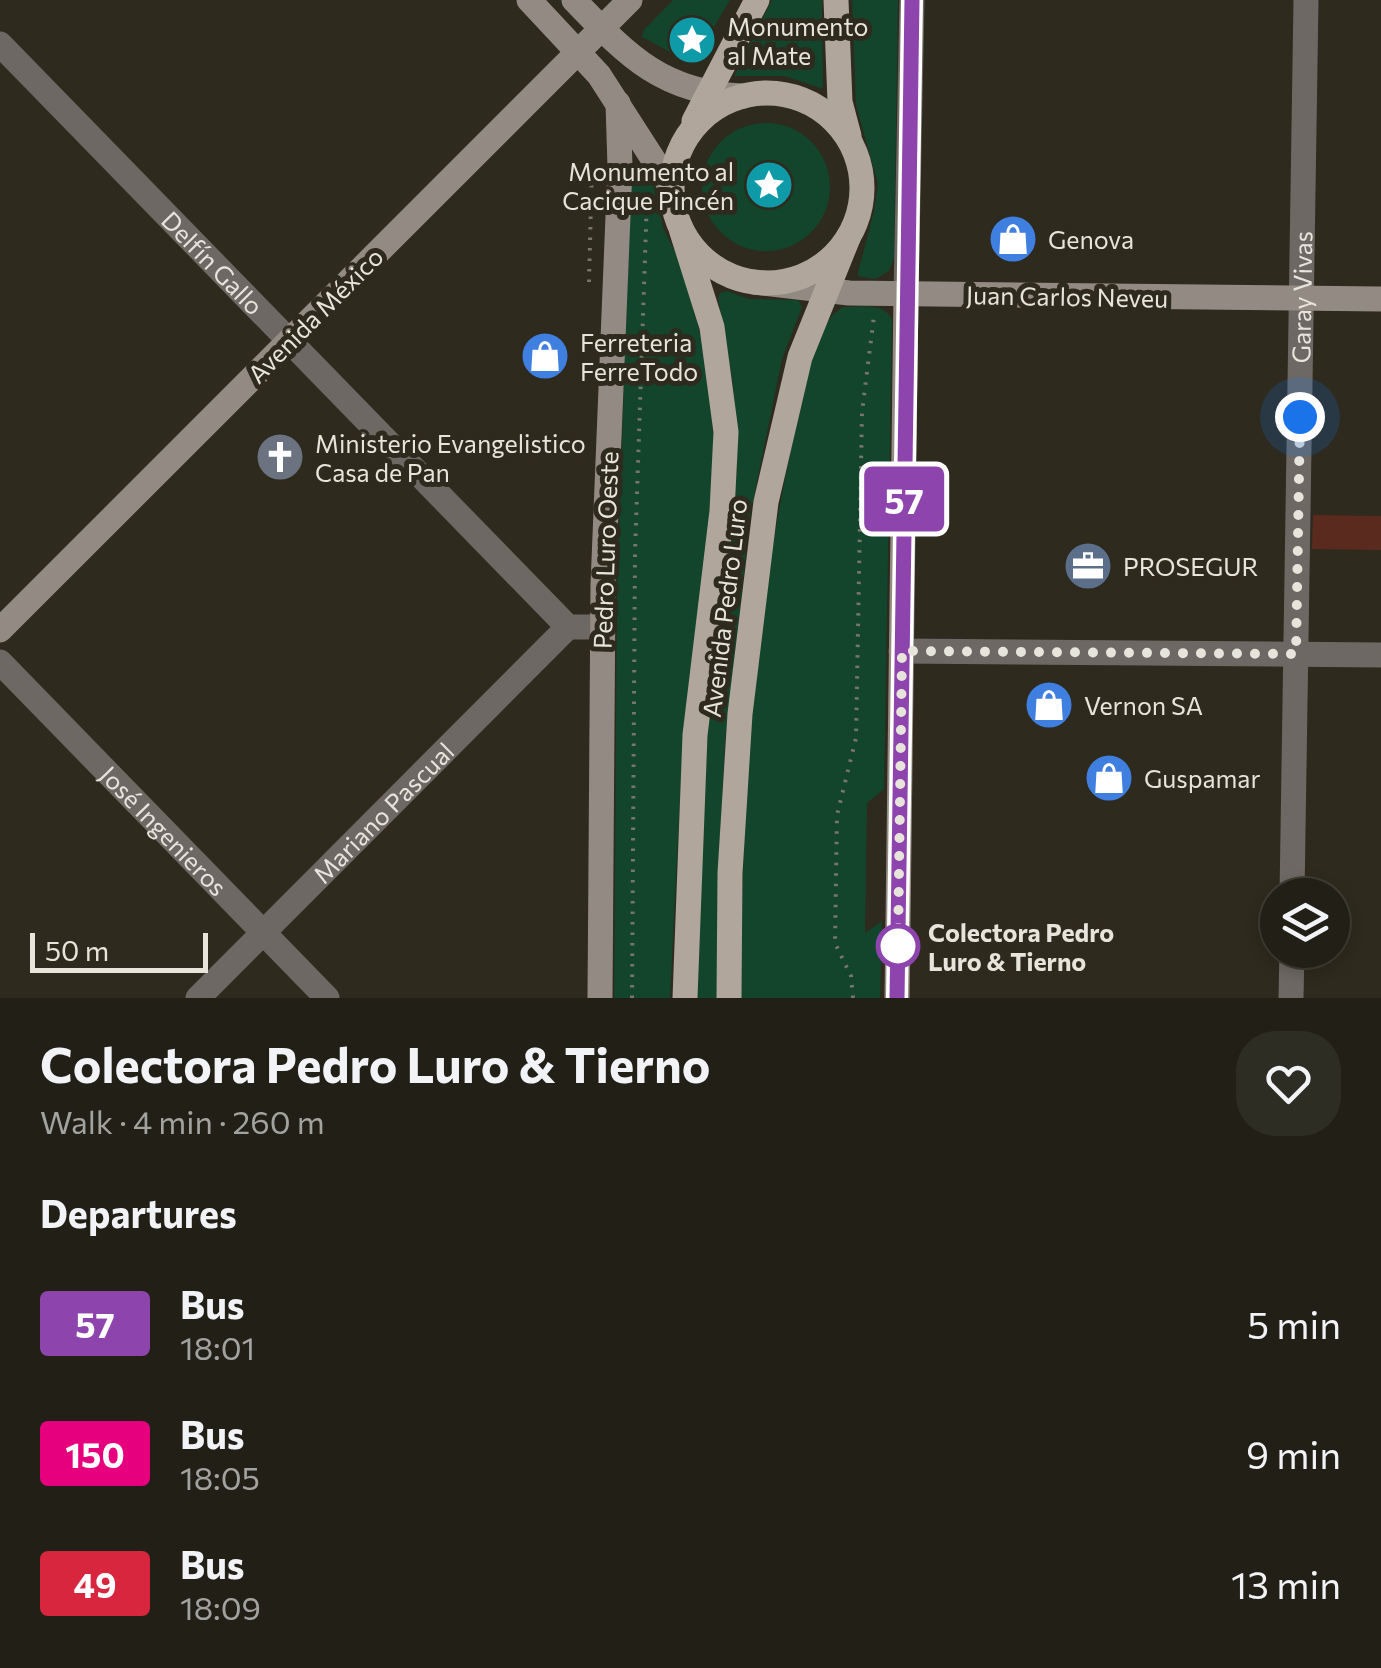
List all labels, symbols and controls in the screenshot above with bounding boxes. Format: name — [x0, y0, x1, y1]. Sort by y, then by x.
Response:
place label: Monumento al Mate — [727, 11, 868, 70]
place icon: Monumento al Mate — [666, 14, 718, 66]
place label: Monumento al Cacique Pincén — [562, 156, 734, 215]
place icon: Monumento al Cacique Pincén — [743, 159, 795, 211]
street label: Delfín Gallo — [156, 205, 270, 320]
shop icon: Genova — [987, 213, 1039, 265]
place label: Genova — [1048, 224, 1134, 254]
street label: Garay Vivas — [1285, 231, 1317, 363]
street label: Avenida México — [241, 241, 389, 389]
street label: Juan Carlos Neveu — [966, 279, 1168, 313]
place label: Ferreteria FerreTodo — [580, 327, 698, 386]
shop icon: Ferreteria FerreTodo — [519, 330, 571, 382]
your location — [1275, 392, 1325, 442]
place label: Ministerio Evangelistico Casa de Pan — [315, 428, 586, 487]
church icon: Ministerio Evangelistico Casa de Pan — [254, 431, 306, 483]
street label: Pedro Luro Oeste — [587, 451, 623, 649]
line badge: 57 — [859, 466, 949, 532]
text: 57 — [884, 478, 924, 521]
street label: Avenida Pedro Luro — [696, 497, 752, 719]
office icon: PROSEGUR — [1062, 540, 1114, 592]
place label: PROSEGUR — [1123, 551, 1259, 581]
shop icon: Vernon SA — [1023, 679, 1075, 731]
place label: Vernon SA — [1084, 690, 1203, 720]
street label: Mariano Pascual — [307, 736, 459, 889]
shop icon: Guspamar — [1083, 752, 1135, 804]
street label: José Ingenieros — [94, 759, 234, 901]
place label: Guspamar — [1144, 763, 1260, 793]
map controls — [1260, 878, 1350, 968]
button: layers — [1260, 878, 1350, 968]
place label: Colectora Pedro Luro & Tierno — [928, 917, 1114, 976]
marker: Colectora Pedro Luro & Tierno — [877, 925, 919, 967]
scale bar — [30, 928, 208, 973]
text: 50 m — [45, 933, 109, 967]
button: heart — [1236, 1031, 1341, 1136]
text: Colectora Pedro Luro & Tierno — [40, 1034, 710, 1093]
text: Walk · 4 min · 260 m — [40, 1101, 325, 1141]
text: Departures — [40, 1189, 237, 1236]
text: Bus — [180, 1280, 245, 1327]
text: 5 min — [1247, 1300, 1341, 1347]
text: 57 — [75, 1302, 115, 1345]
text: 18:01 — [180, 1327, 255, 1367]
text: Bus — [180, 1410, 245, 1457]
text: 9 min — [1246, 1430, 1341, 1477]
text: 150 — [65, 1432, 125, 1475]
text: 18:05 — [180, 1457, 260, 1497]
text: Bus — [180, 1540, 245, 1587]
text: 13 min — [1231, 1560, 1341, 1607]
text: 49 — [73, 1562, 117, 1605]
text: 18:09 — [180, 1587, 261, 1627]

